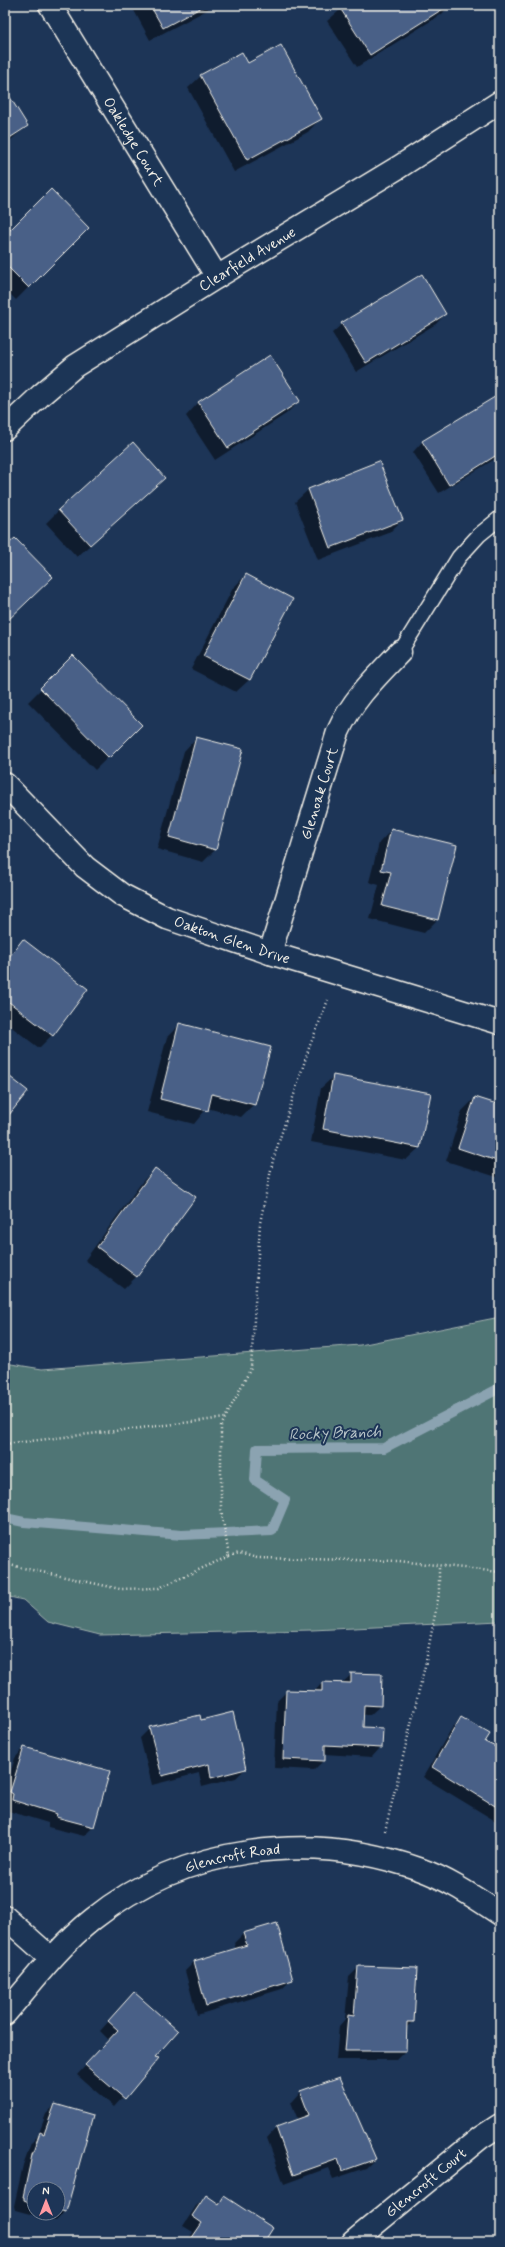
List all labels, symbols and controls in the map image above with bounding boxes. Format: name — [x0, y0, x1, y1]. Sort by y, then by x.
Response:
street label: Oakledge Court — [98, 94, 168, 190]
street label: Clearfield Avenue — [195, 222, 300, 297]
street label: Glenoak Court — [296, 745, 344, 842]
street label: Oakton Glen Drive — [171, 912, 293, 970]
water label: Rocky Branch — [288, 1421, 382, 1446]
street label: Glencroft Road — [182, 1840, 281, 1878]
street label: Glencroft Court — [381, 2144, 472, 2223]
north arrow — [26, 2181, 66, 2221]
text: N — [42, 2185, 50, 2199]

